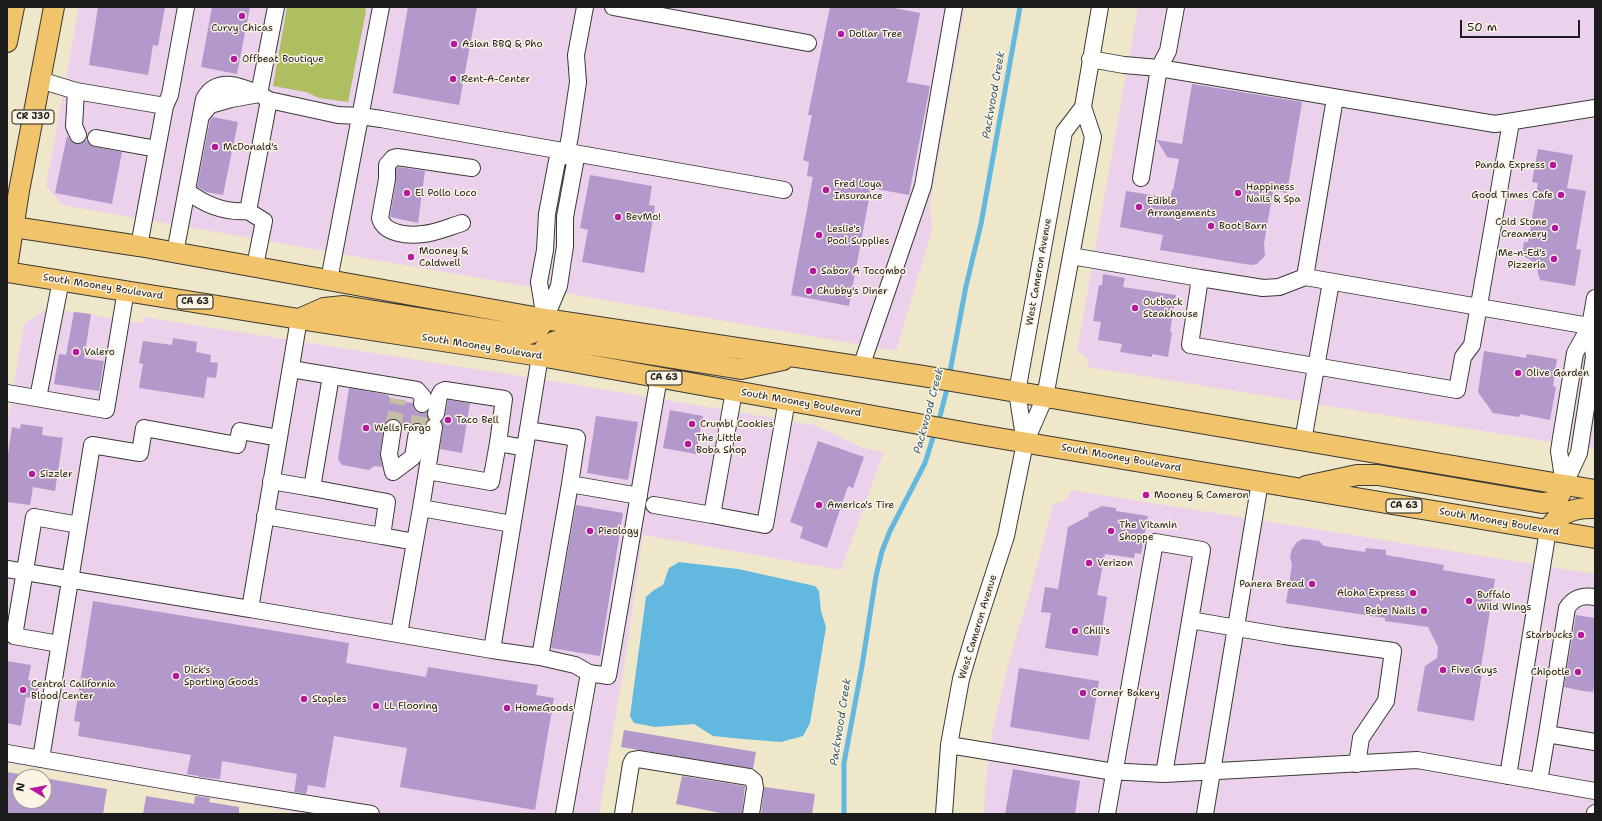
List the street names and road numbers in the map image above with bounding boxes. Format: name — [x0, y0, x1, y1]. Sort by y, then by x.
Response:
road number: CR J30 — [12, 110, 54, 124]
street label: West Cameron Avenue — [1024, 217, 1054, 327]
street label: South Mooney Boulevard — [42, 272, 164, 302]
road number: CA 63 — [177, 295, 213, 309]
street label: South Mooney Boulevard — [421, 332, 543, 362]
road number: CA 63 — [646, 371, 682, 385]
street label: South Mooney Boulevard — [740, 387, 862, 419]
street label: South Mooney Boulevard — [1060, 442, 1182, 474]
road number: CA 63 — [1386, 499, 1422, 513]
street label: South Mooney Boulevard — [1438, 506, 1560, 538]
street label: West Cameron Avenue — [956, 573, 1000, 681]

